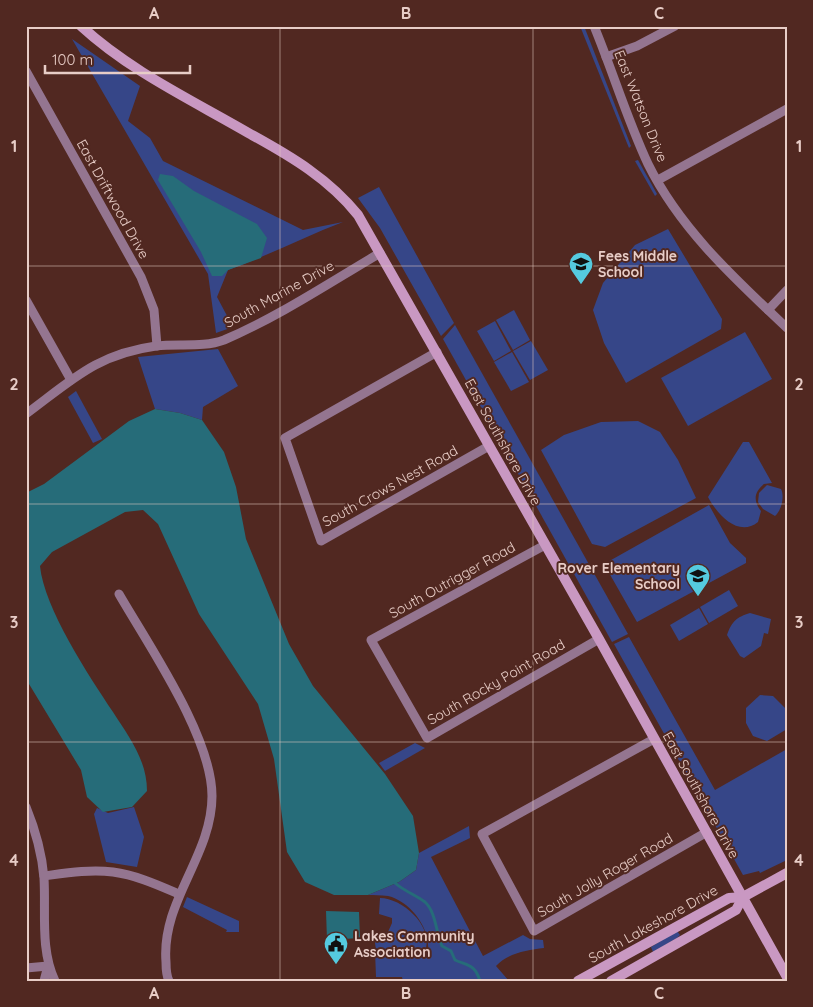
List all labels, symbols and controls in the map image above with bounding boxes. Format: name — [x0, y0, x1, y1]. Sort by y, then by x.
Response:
text: A — [149, 3, 160, 23]
text: B — [401, 3, 411, 23]
text: C — [654, 3, 664, 23]
scale bar — [45, 42, 190, 74]
street label: East Watson Drive — [610, 47, 672, 165]
text: 100 m — [52, 50, 93, 69]
text: 1 — [11, 136, 17, 156]
street label: East Driftwood Drive — [73, 136, 153, 262]
text: 1 — [796, 136, 802, 156]
place label: Fees Middle School — [598, 247, 677, 281]
school or university icon: Fees Middle School — [568, 251, 594, 285]
street label: South Marine Drive — [221, 256, 337, 332]
text: 2 — [9, 374, 19, 394]
text: 2 — [794, 374, 804, 394]
street label: East Southshore Drive — [461, 376, 545, 509]
street label: South Crows Nest Road — [319, 441, 461, 531]
street label: South Outrigger Road — [386, 538, 518, 622]
place label: Rover Elementary School — [558, 559, 680, 593]
school or university icon: Rover Elementary School — [685, 563, 711, 597]
text: 3 — [10, 612, 18, 632]
text: 3 — [795, 612, 803, 632]
street label: South Rocky Point Road — [424, 635, 568, 729]
street label: East Southshore Drive — [659, 729, 743, 862]
street label: South Jolly Roger Road — [534, 829, 676, 921]
text: 4 — [9, 850, 19, 870]
text: 4 — [794, 850, 804, 870]
street label: South Lakeshore Drive — [585, 881, 721, 967]
place label: Lakes Community Association — [354, 927, 474, 961]
public building icon: Lakes Community Association — [323, 931, 349, 965]
text: A — [149, 983, 160, 1003]
text: B — [401, 983, 411, 1003]
text: C — [654, 983, 664, 1003]

